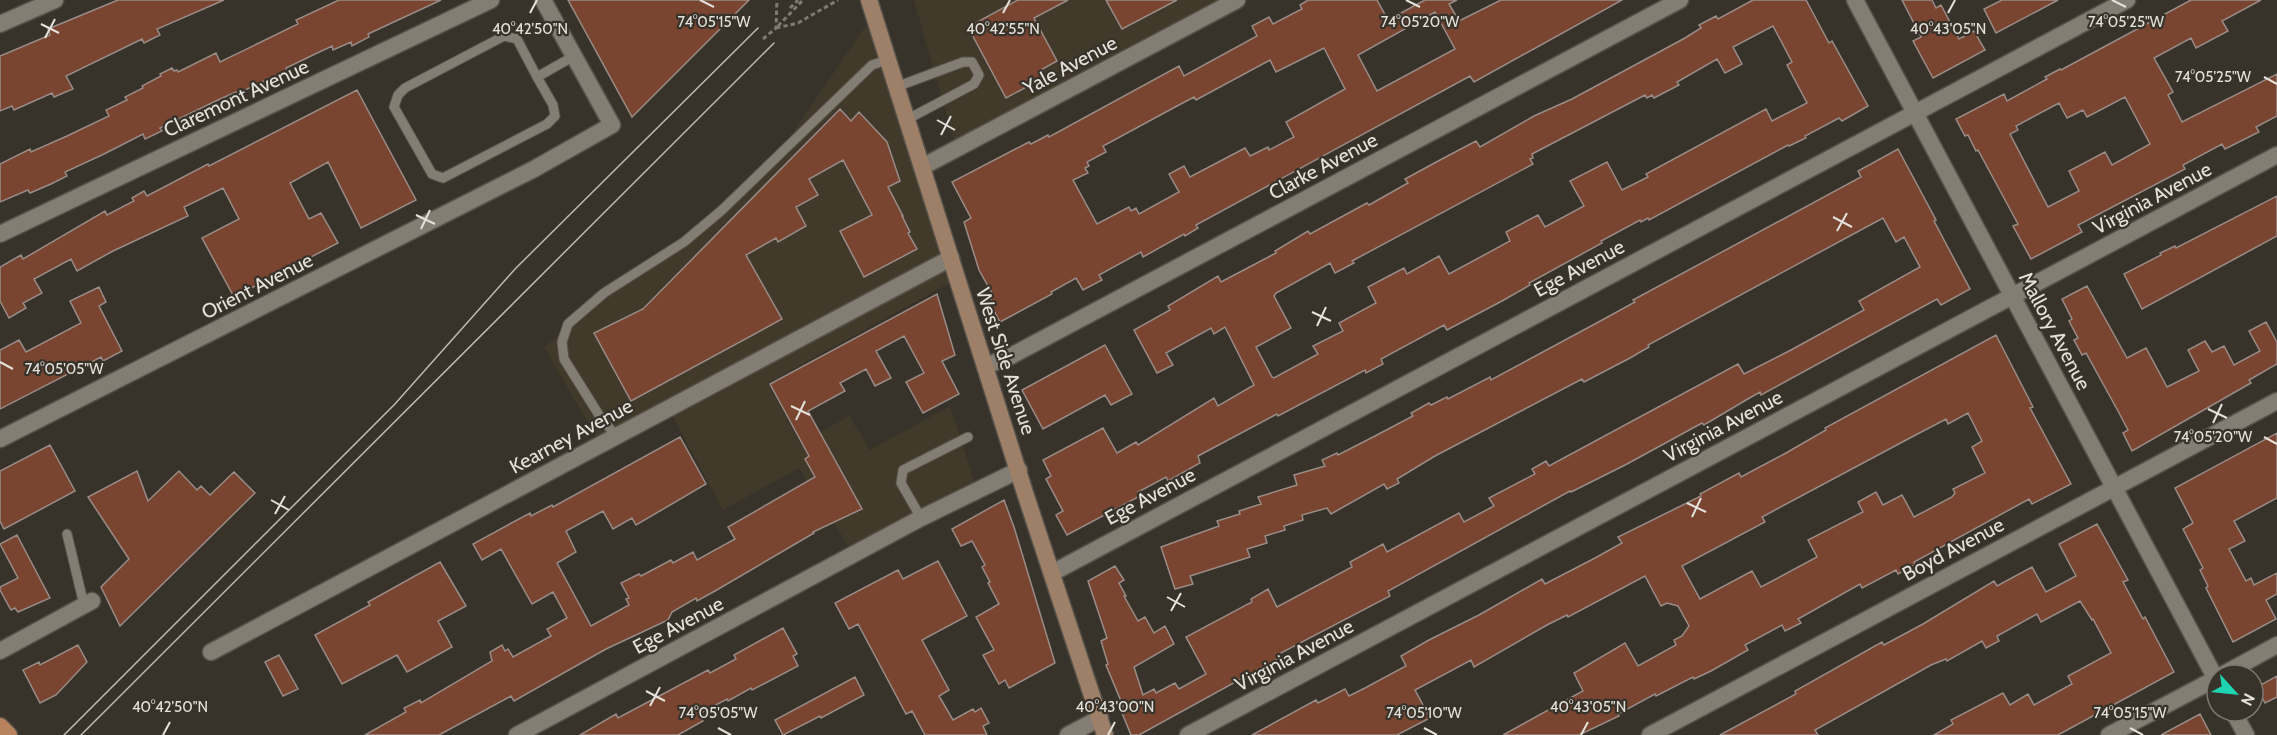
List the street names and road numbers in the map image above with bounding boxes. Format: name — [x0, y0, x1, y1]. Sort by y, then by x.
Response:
street label: Yale Avenue — [1018, 30, 1121, 100]
street label: Claremont Avenue — [160, 54, 312, 142]
street label: Clarke Avenue — [1265, 127, 1381, 205]
street label: Virginia Avenue — [2089, 157, 2215, 239]
street label: Ege Avenue — [1530, 234, 1628, 302]
street label: Orient Avenue — [197, 248, 317, 324]
street label: Mallory Avenue — [2014, 268, 2096, 394]
street label: West Side Avenue — [971, 285, 1041, 437]
street label: Virginia Avenue — [1660, 385, 1786, 467]
street label: Kearney Avenue — [505, 393, 637, 479]
street label: Ege Avenue — [1101, 462, 1199, 530]
street label: Boyd Avenue — [1898, 512, 2008, 586]
street label: Ege Avenue — [629, 591, 727, 659]
street label: Virginia Avenue — [1231, 614, 1357, 696]

